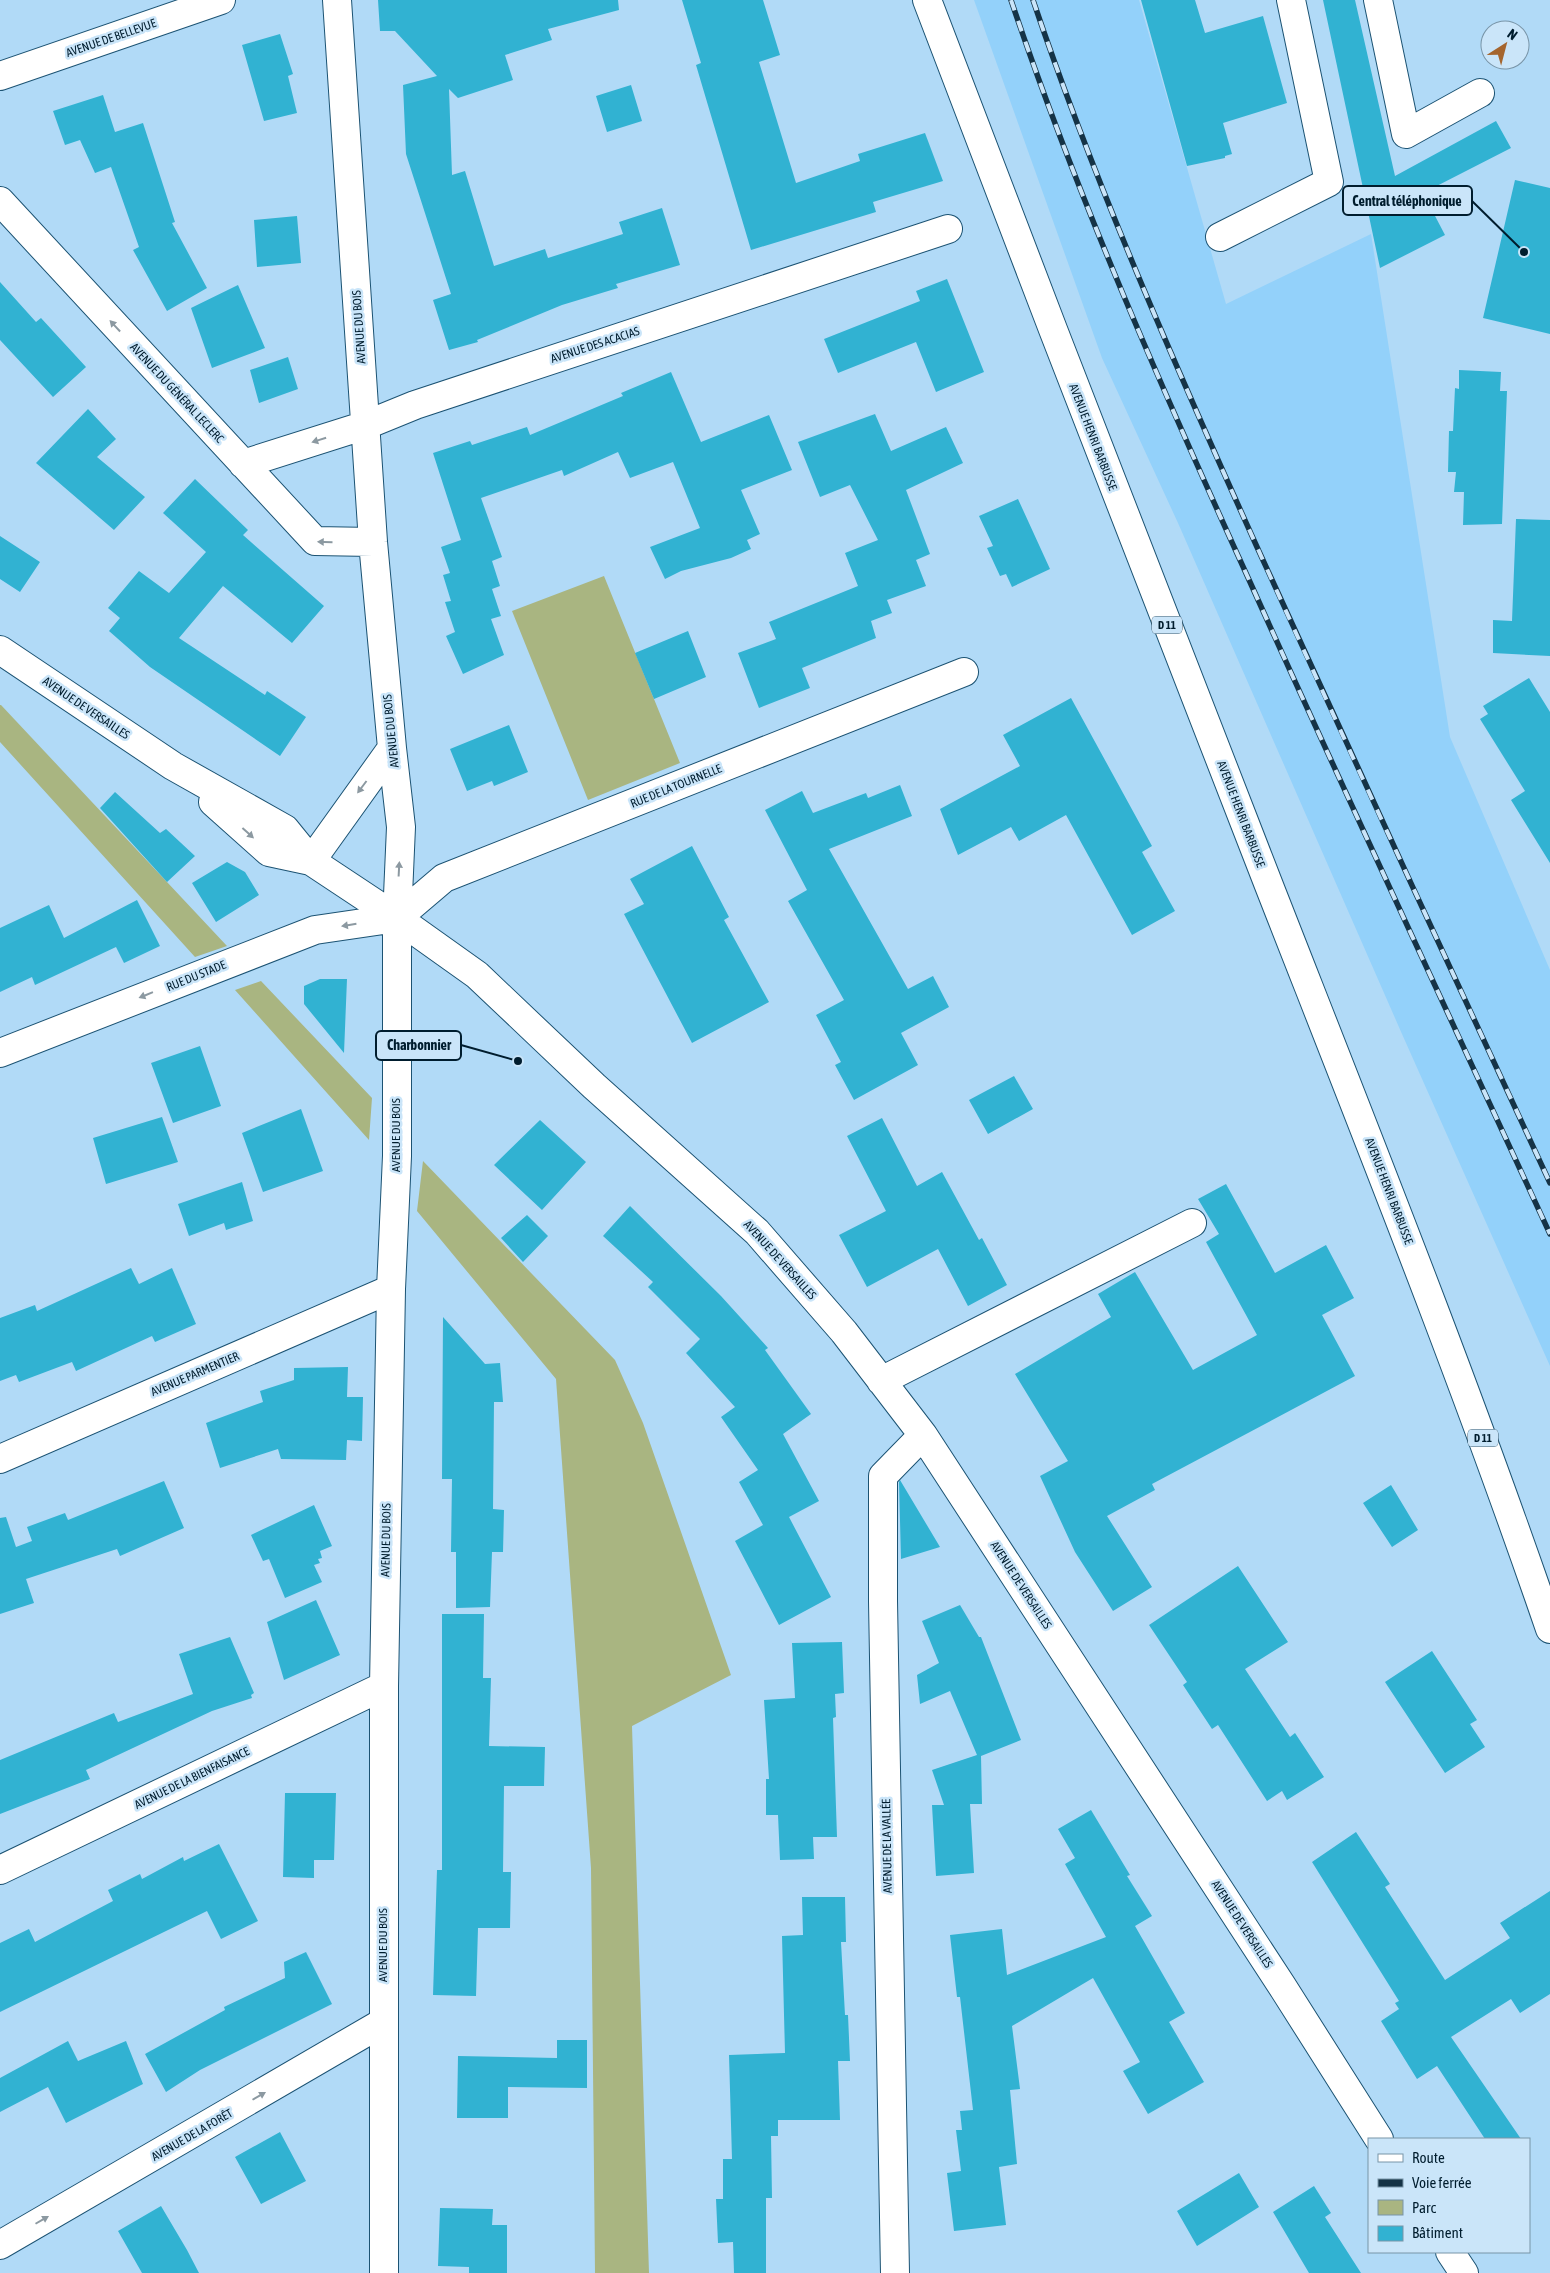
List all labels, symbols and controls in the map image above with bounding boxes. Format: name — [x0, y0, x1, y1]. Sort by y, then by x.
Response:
street label: AVENUE DE BELLEVUE — [64, 16, 158, 60]
north arrow — [1480, 20, 1530, 70]
text: N — [1505, 26, 1521, 43]
callout: Central téléphonique — [1343, 186, 1472, 215]
text: Central téléphonique — [1352, 193, 1462, 209]
street label: AVENUE DU BOIS — [349, 290, 369, 364]
one-way arrow — [109, 320, 121, 332]
street label: AVENUE DES ACACIAS — [549, 324, 641, 366]
street label: AVENUE DU GÉNÉRAL LECLERC — [127, 340, 227, 446]
street label: AVENUE HENRI BARBUSSE — [1066, 382, 1120, 492]
one-way arrow — [311, 436, 326, 444]
one-way arrow — [316, 537, 332, 545]
road number: D 11 — [1152, 616, 1182, 634]
street label: AVENUE DE VERSAILLES — [40, 674, 132, 742]
street label: AVENUE DU BOIS — [380, 694, 402, 768]
street label: AVENUE HENRI BARBUSSE — [1214, 759, 1268, 869]
street label: RUE DE LA TOURNELLE — [628, 761, 724, 811]
one-way arrow — [357, 780, 368, 793]
one-way arrow — [242, 827, 254, 839]
one-way arrow — [396, 861, 404, 877]
one-way arrow — [340, 921, 356, 929]
street label: RUE DU STADE — [164, 958, 228, 994]
one-way arrow — [139, 992, 154, 1000]
callout: Charbonnier — [376, 1031, 461, 1060]
text: Charbonnier — [387, 1037, 452, 1053]
street label: AVENUE DU BOIS — [389, 1098, 403, 1172]
street label: AVENUE HENRI BARBUSSE — [1362, 1136, 1416, 1246]
street label: AVENUE DE VERSAILLES — [741, 1218, 819, 1302]
street label: AVENUE PARMENTIER — [149, 1349, 241, 1399]
road number: D 11 — [1468, 1430, 1498, 1446]
street label: AVENUE DU BOIS — [378, 1503, 394, 1577]
street label: AVENUE DE VERSAILLES — [988, 1539, 1054, 1631]
street label: AVENUE DE LA BIENFAISANCE — [132, 1744, 252, 1812]
street label: AVENUE DE LA VALLÉE — [879, 1799, 895, 1893]
street label: AVENUE DE VERSAILLES — [1209, 1878, 1275, 1970]
street label: AVENUE DU BOIS — [376, 1908, 390, 1982]
one-way arrow — [252, 2092, 267, 2100]
street label: AVENUE DE LA FORÊT — [149, 2106, 236, 2164]
legend — [1368, 2138, 1530, 2253]
text: Route — [1412, 2149, 1445, 2166]
text: Voie ferrée — [1412, 2174, 1472, 2191]
text: Parc — [1412, 2199, 1436, 2216]
one-way arrow — [36, 2216, 49, 2225]
text: Bâtiment — [1412, 2224, 1463, 2241]

